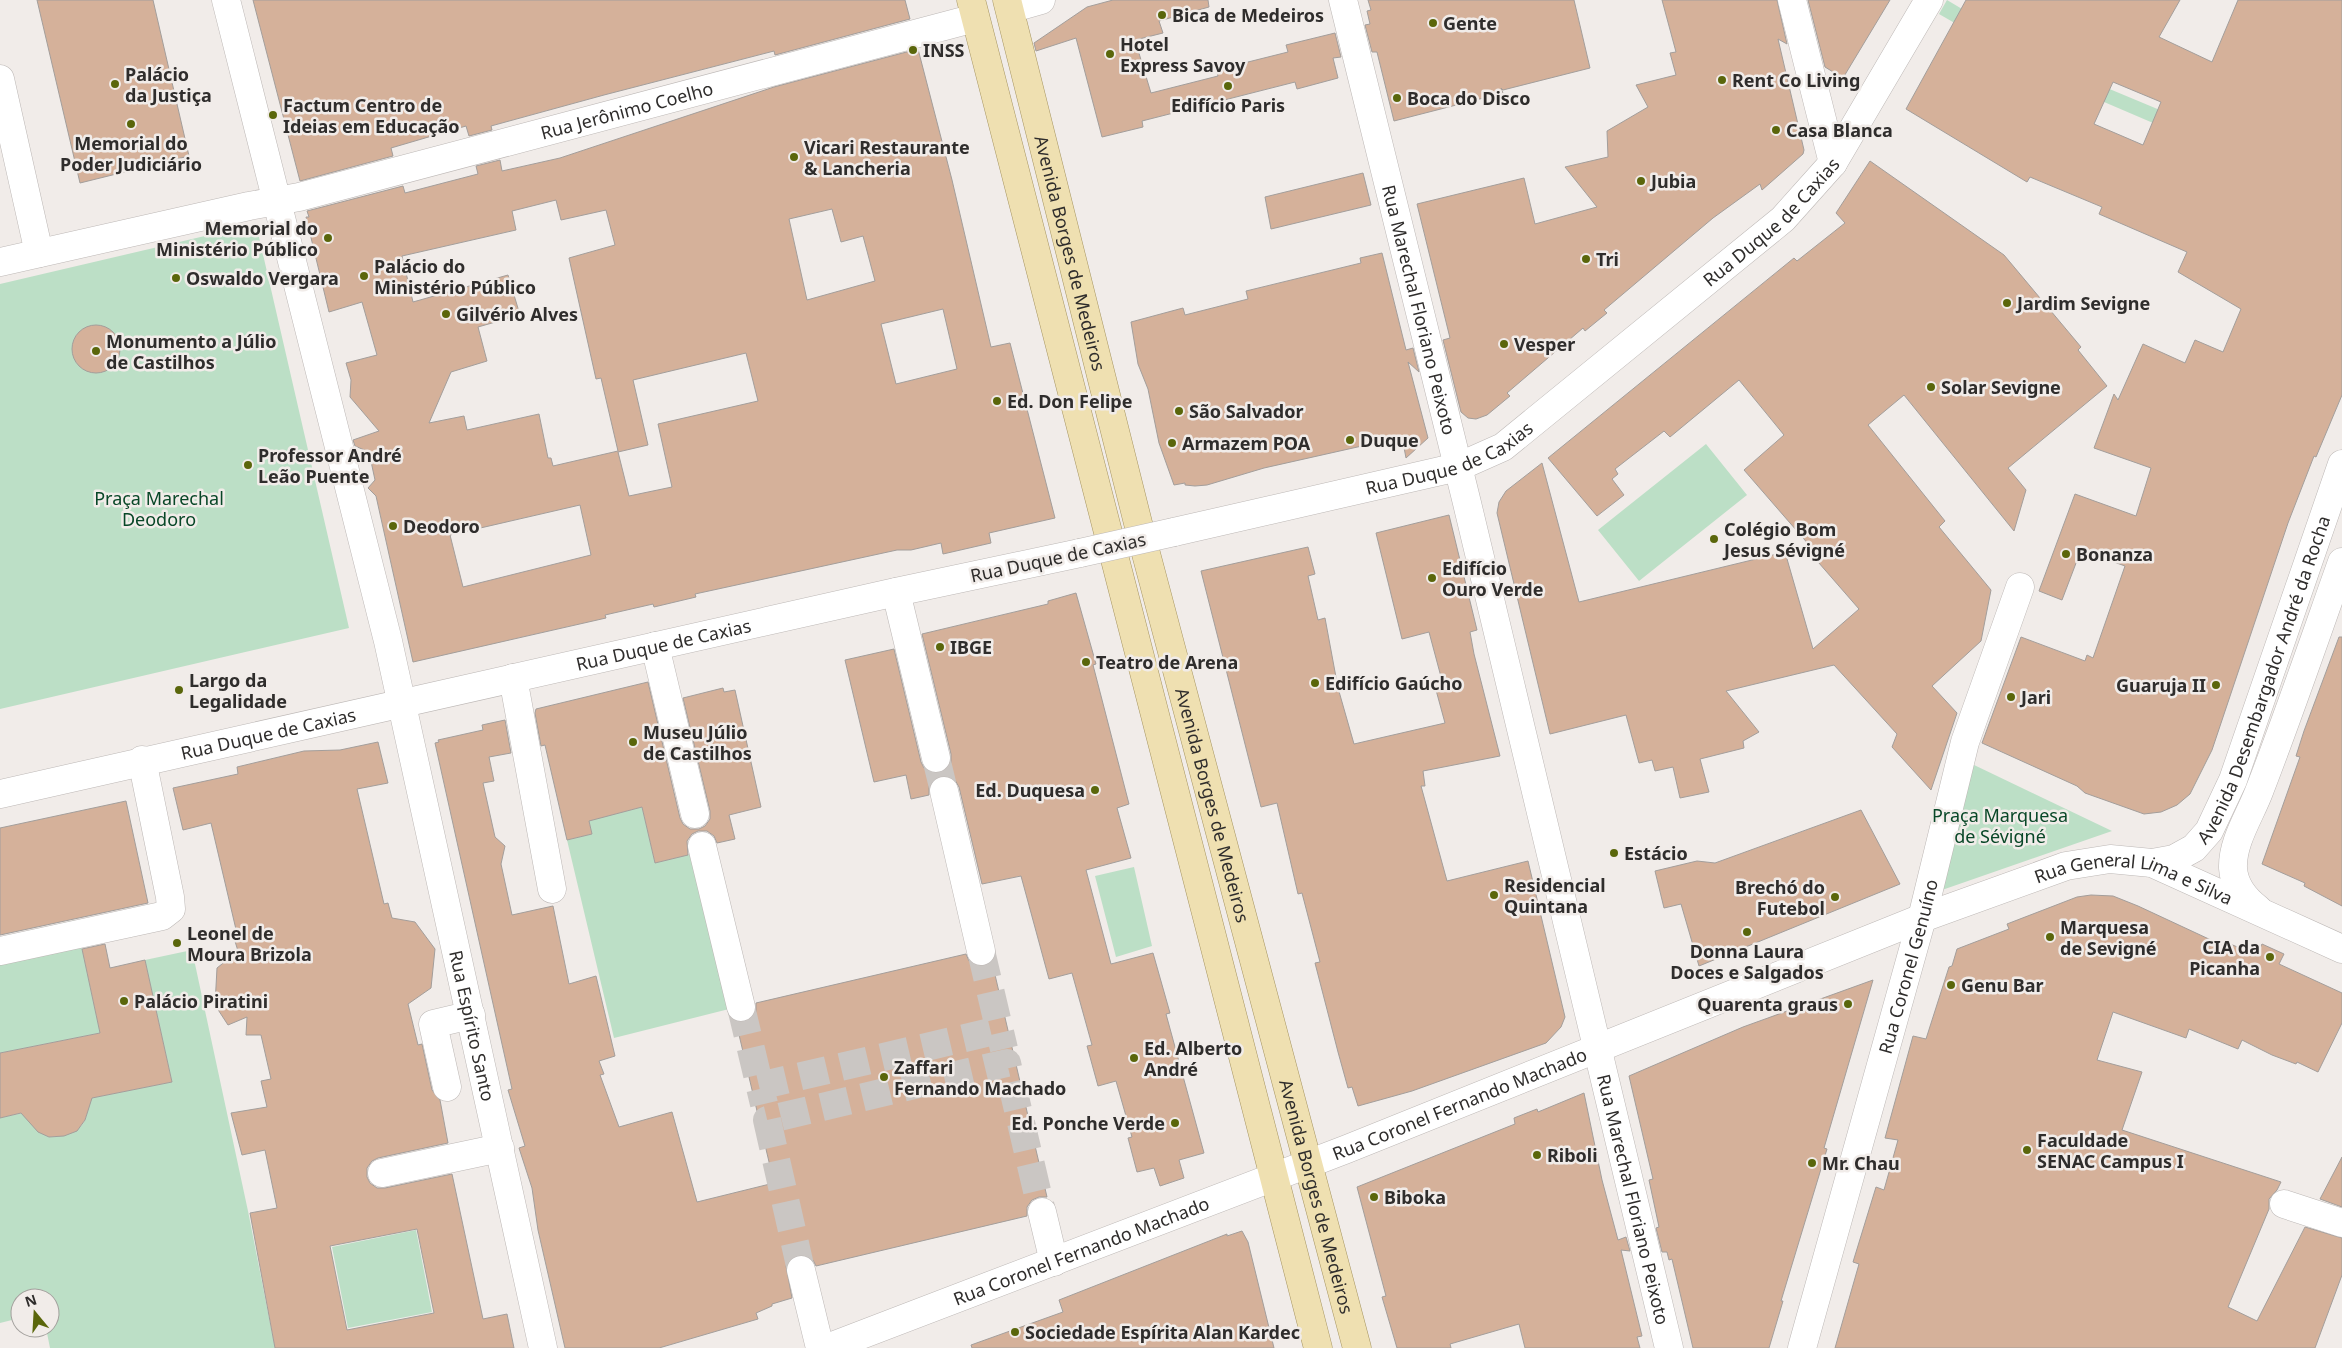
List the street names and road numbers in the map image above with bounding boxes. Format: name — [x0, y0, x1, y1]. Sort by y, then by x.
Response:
street label: Rua Jerônimo Coelho — [538, 76, 716, 145]
street label: Avenida Borges de Medeiros — [1029, 133, 1111, 373]
street label: Rua Duque de Caxias — [1698, 152, 1844, 291]
street label: Rua Marechal Floriano Peixoto — [1377, 182, 1462, 437]
street label: Rua Duque de Caxias — [1363, 416, 1538, 500]
street label: Avenida Desembargador André da Rocha — [2191, 512, 2335, 849]
street label: Rua Duque de Caxias — [968, 527, 1148, 587]
street label: Rua Duque de Caxias — [574, 613, 753, 676]
street label: Avenida Borges de Medeiros — [1170, 685, 1255, 925]
street label: Rua Duque de Caxias — [178, 702, 358, 765]
street label: Rua General Lima e Silva — [2031, 847, 2237, 910]
street label: Rua Coronel Genuíno — [1873, 877, 1943, 1057]
street label: Rua Espírito Santo — [444, 948, 501, 1104]
street label: Rua Coronel Fernando Machado — [1329, 1042, 1590, 1166]
street label: Rua Marechal Floriano Peixoto — [1592, 1072, 1675, 1327]
street label: Avenida Borges de Medeiros — [1274, 1077, 1359, 1316]
street label: Rua Coronel Fernando Machado — [950, 1191, 1212, 1311]

